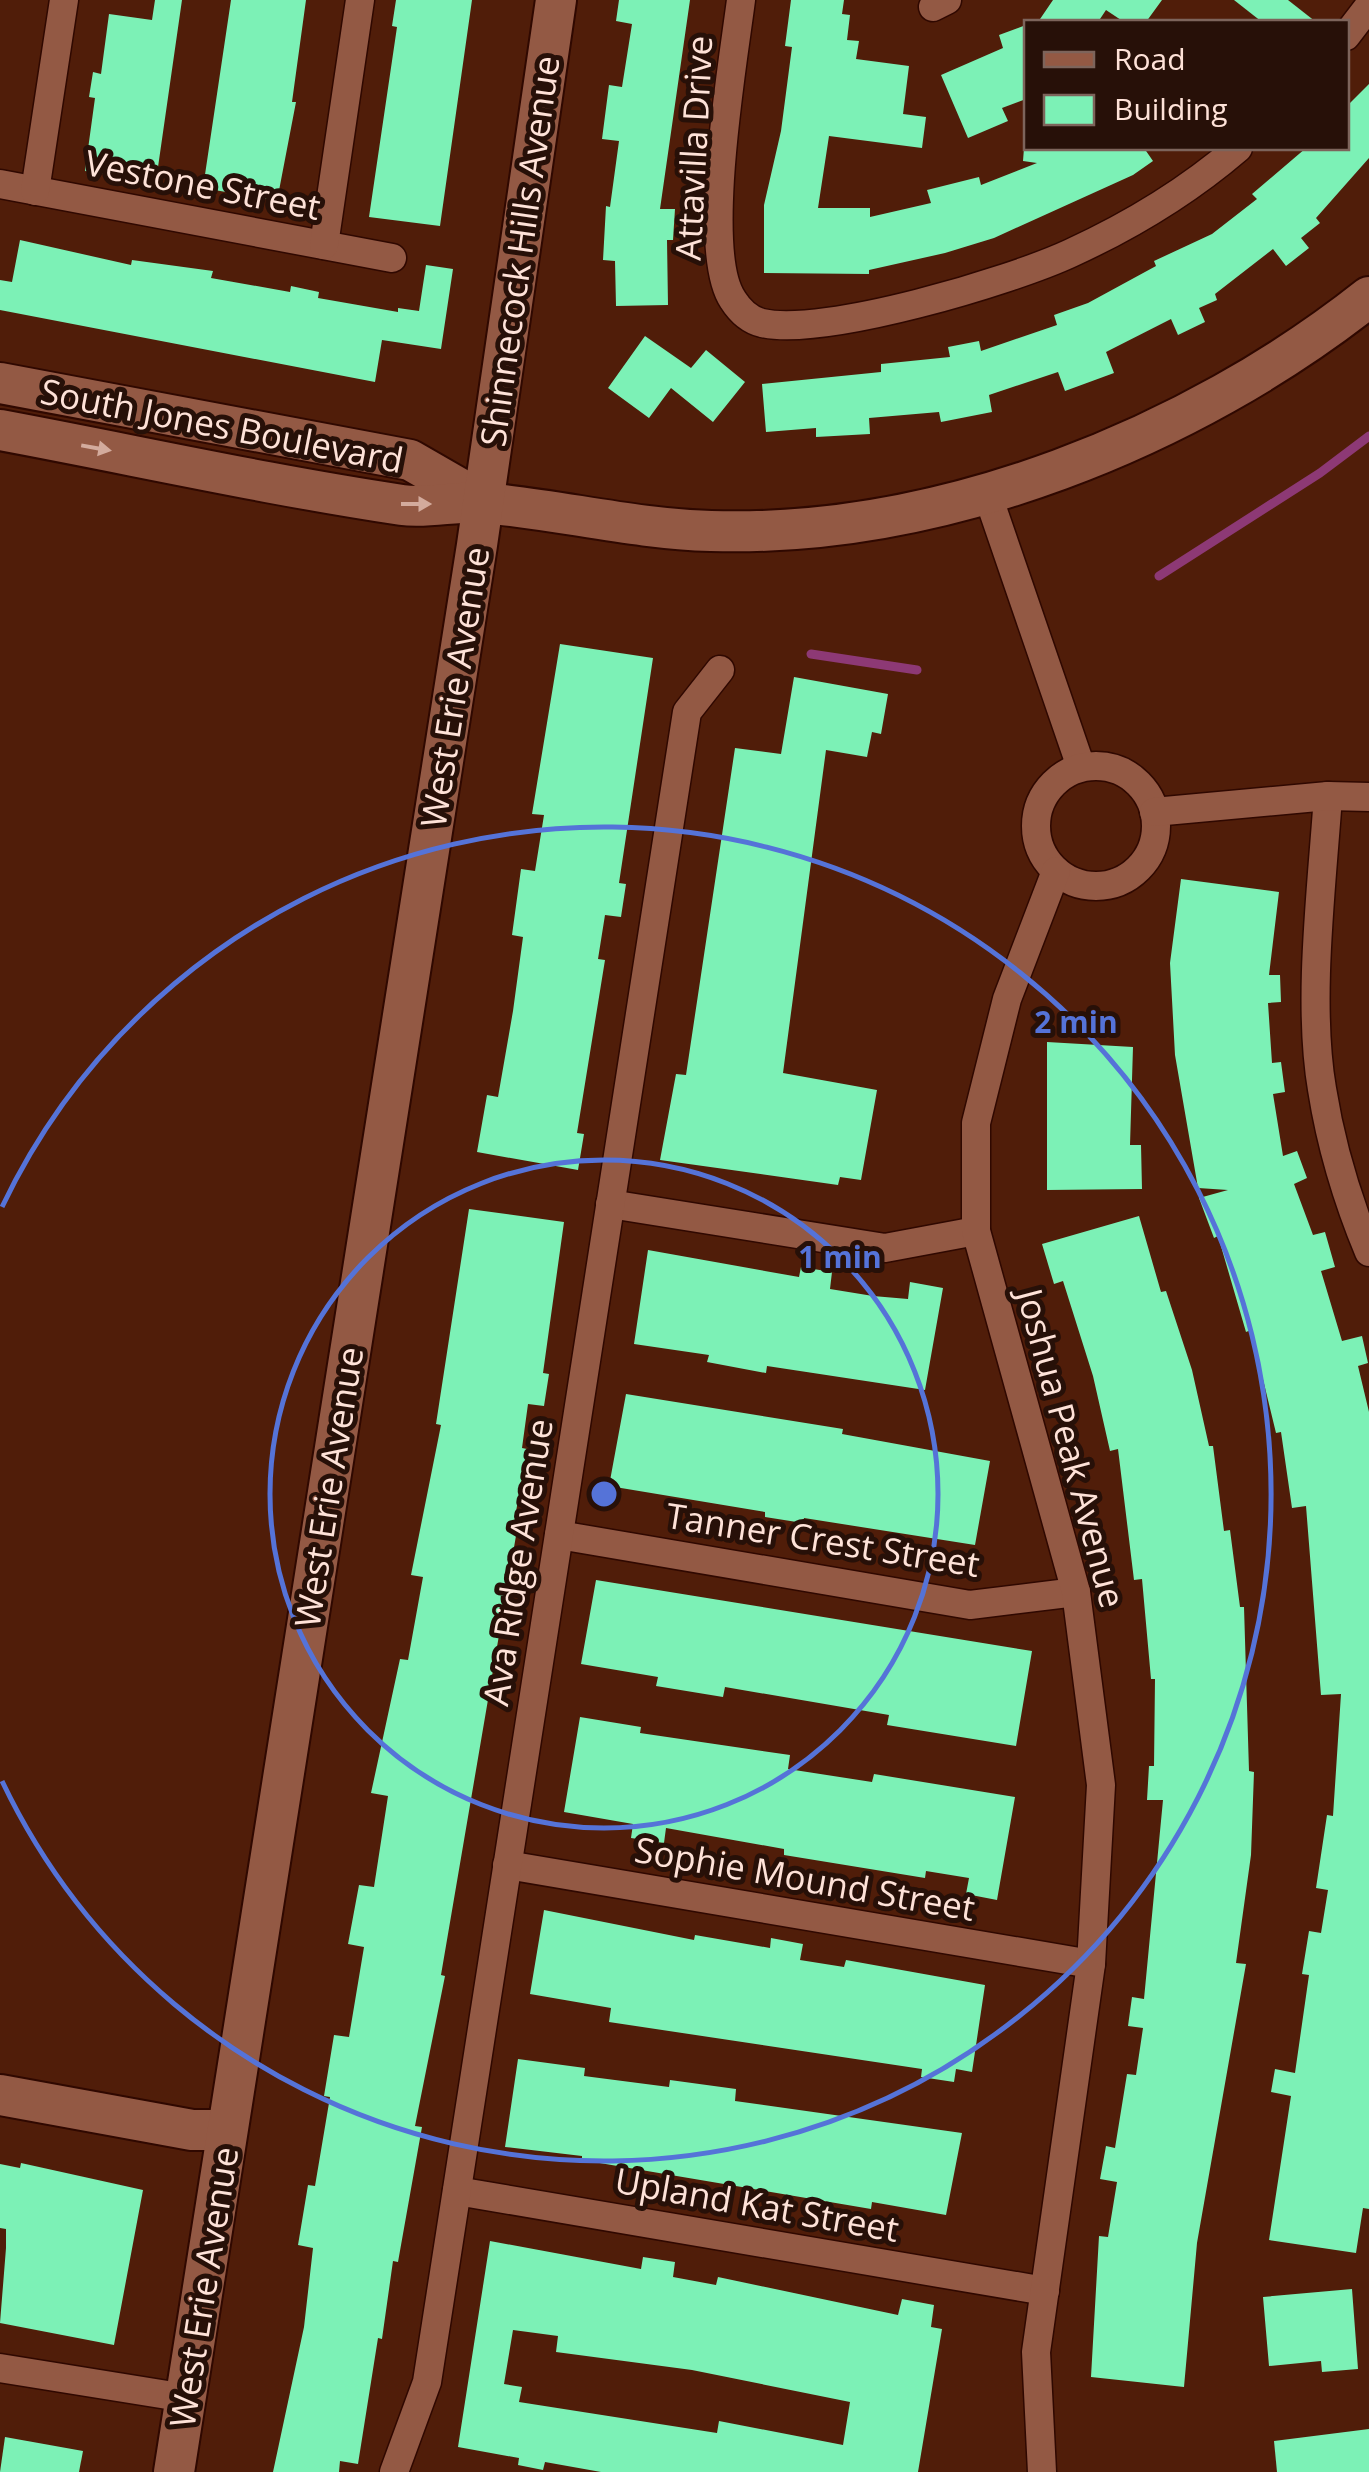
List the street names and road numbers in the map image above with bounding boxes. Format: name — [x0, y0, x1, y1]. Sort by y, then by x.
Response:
street label: Attavilla Drive — [664, 35, 722, 261]
street label: Shinnecock Hills Avenue — [468, 53, 570, 449]
street label: Vestone Street — [81, 138, 325, 230]
street label: South Jones Boulevard — [37, 367, 407, 483]
street label: West Erie Avenue — [409, 543, 499, 831]
street label: Joshua Peak Avenue — [1006, 1281, 1137, 1613]
street label: West Erie Avenue — [283, 1343, 373, 1631]
street label: Ava Ridge Avenue — [471, 1415, 563, 1709]
street label: Tanner Crest Street — [663, 1491, 983, 1587]
street label: Sophie Mound Street — [631, 1825, 979, 1931]
street label: West Erie Avenue — [158, 2143, 248, 2431]
street label: Upland Kat Street — [611, 2156, 903, 2252]

